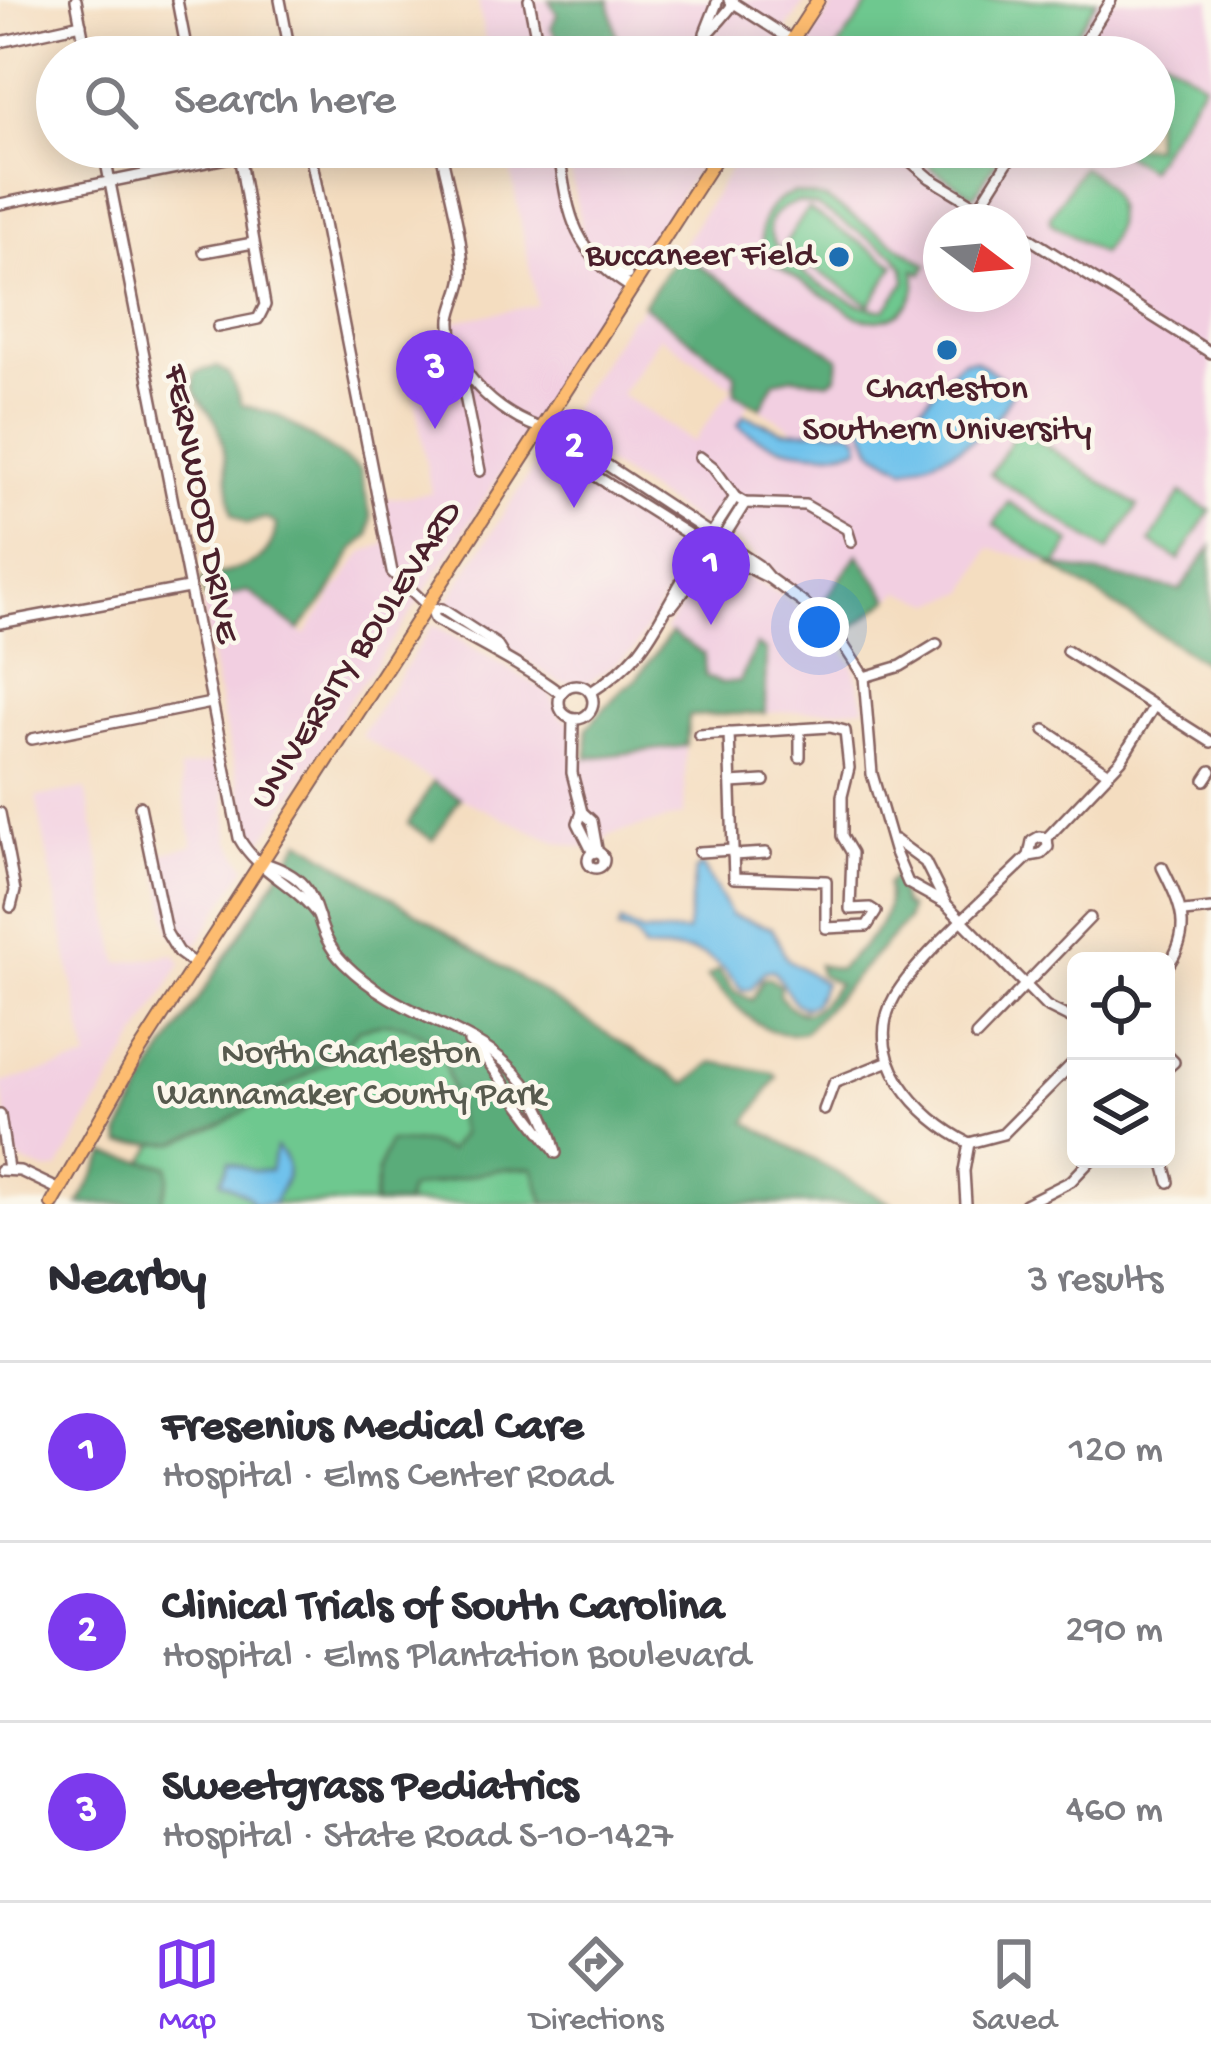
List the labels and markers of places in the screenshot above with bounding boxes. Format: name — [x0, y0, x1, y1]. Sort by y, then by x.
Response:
place label: Buccaneer Field — [585, 236, 818, 279]
marker: Buccaneer Field — [826, 244, 852, 270]
pin: 3 — [396, 330, 474, 429]
marker: Charleston Southern University — [934, 337, 960, 363]
place label: Charleston Southern University — [802, 369, 1092, 453]
pin: 2 — [535, 409, 613, 508]
pin: 1 — [672, 526, 750, 625]

